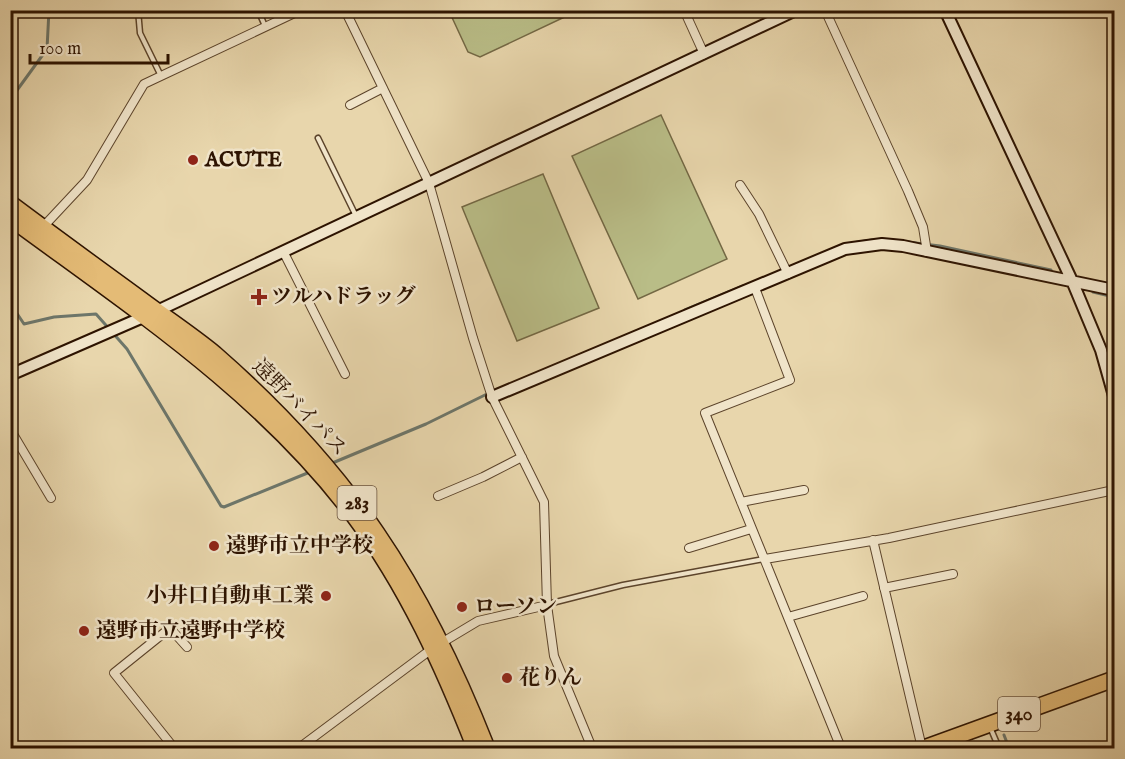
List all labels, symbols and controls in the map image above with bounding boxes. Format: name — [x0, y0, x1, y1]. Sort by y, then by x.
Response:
scale bar — [30, 27, 168, 65]
text: 100 m — [39, 38, 81, 61]
place label: ACUTE — [204, 147, 282, 174]
marker: ACUTE — [186, 153, 200, 167]
place label: ツルハドラッグ — [271, 284, 416, 311]
marker: ツルハドラッグ — [252, 290, 266, 304]
street label: 遠野バイパス — [246, 353, 352, 463]
road number: 283 — [338, 486, 376, 520]
place label: 遠野市立中学校 — [226, 533, 373, 560]
marker: 遠野市立中学校 — [207, 539, 221, 553]
place label: 小井口自動車工業 — [146, 583, 314, 610]
marker: 小井口自動車工業 — [319, 589, 333, 603]
place label: ローソン — [474, 594, 557, 621]
marker: ローソン — [455, 600, 469, 614]
place label: 遠野市立遠野中学校 — [96, 618, 285, 645]
marker: 遠野市立遠野中学校 — [77, 624, 91, 638]
place label: 花りん — [519, 665, 582, 692]
marker: 花りん — [500, 671, 514, 685]
road number: 340 — [998, 697, 1040, 731]

